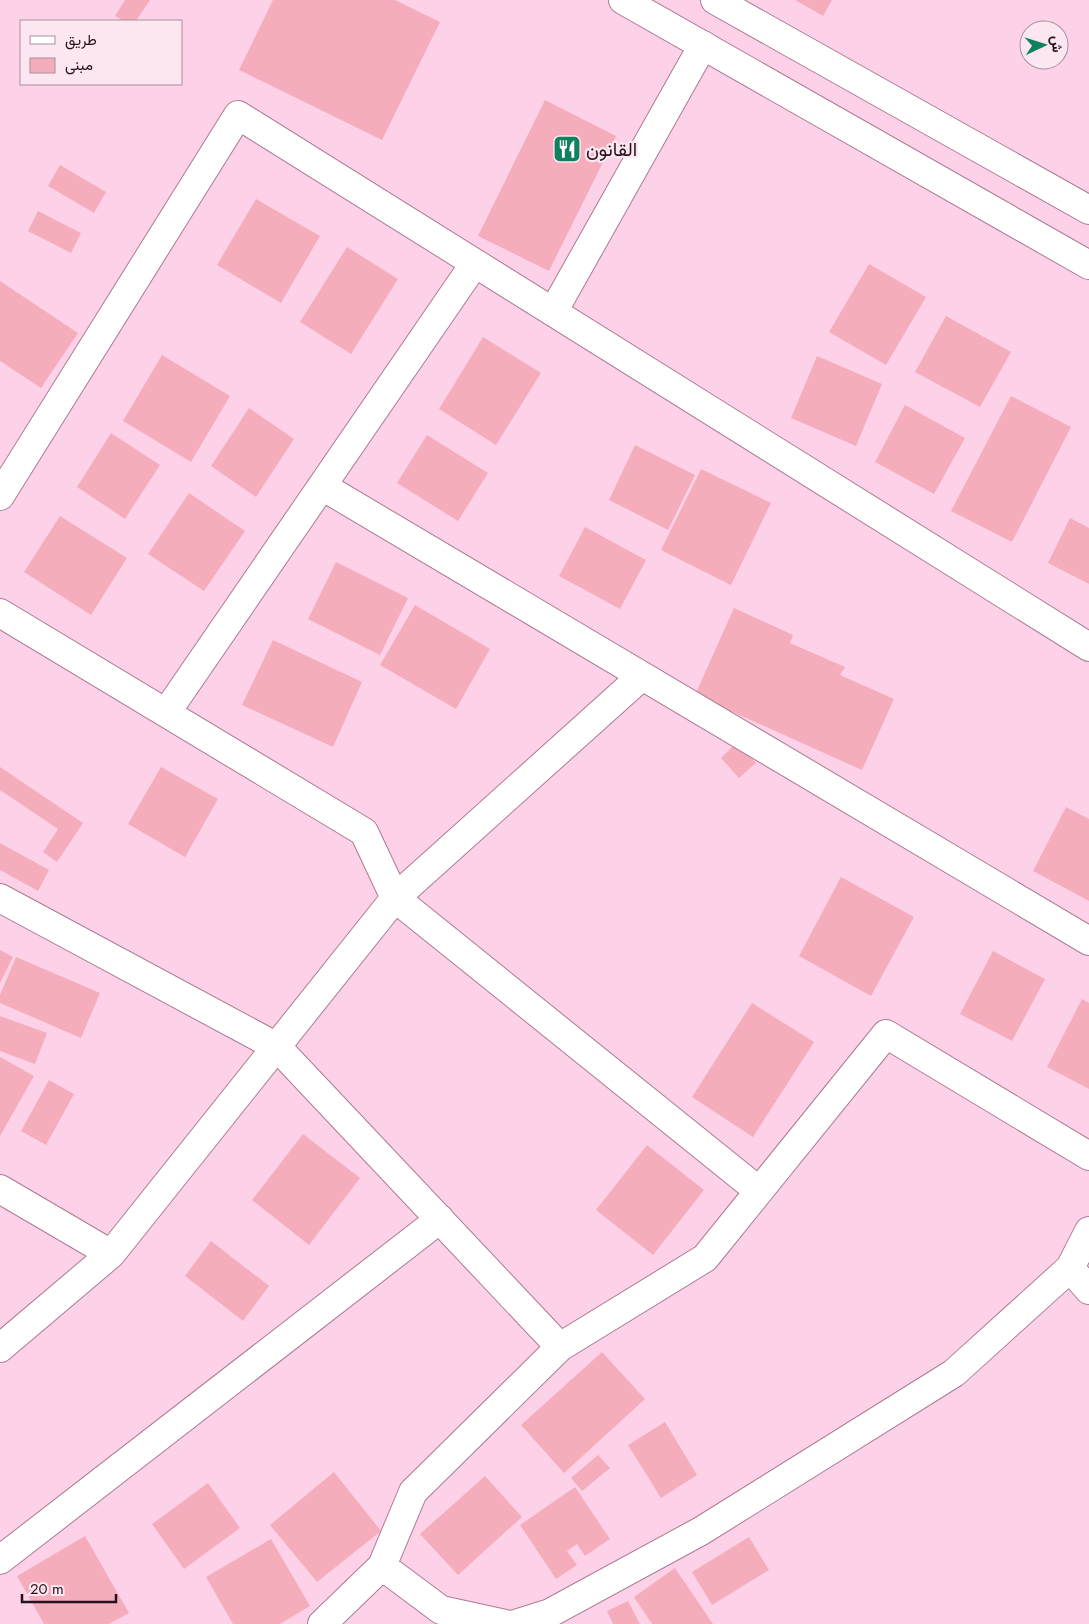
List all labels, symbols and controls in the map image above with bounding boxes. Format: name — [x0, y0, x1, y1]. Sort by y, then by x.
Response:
legend — [20, 20, 182, 85]
north arrow — [1019, 20, 1069, 70]
text: طريق — [65, 29, 97, 51]
text: ش — [1046, 35, 1068, 53]
text: مبنى — [65, 54, 93, 76]
restaurant icon: القانون — [552, 134, 582, 164]
place label: القانون — [586, 136, 637, 163]
scale bar — [22, 1572, 116, 1604]
text: 20 m — [30, 1578, 64, 1600]

